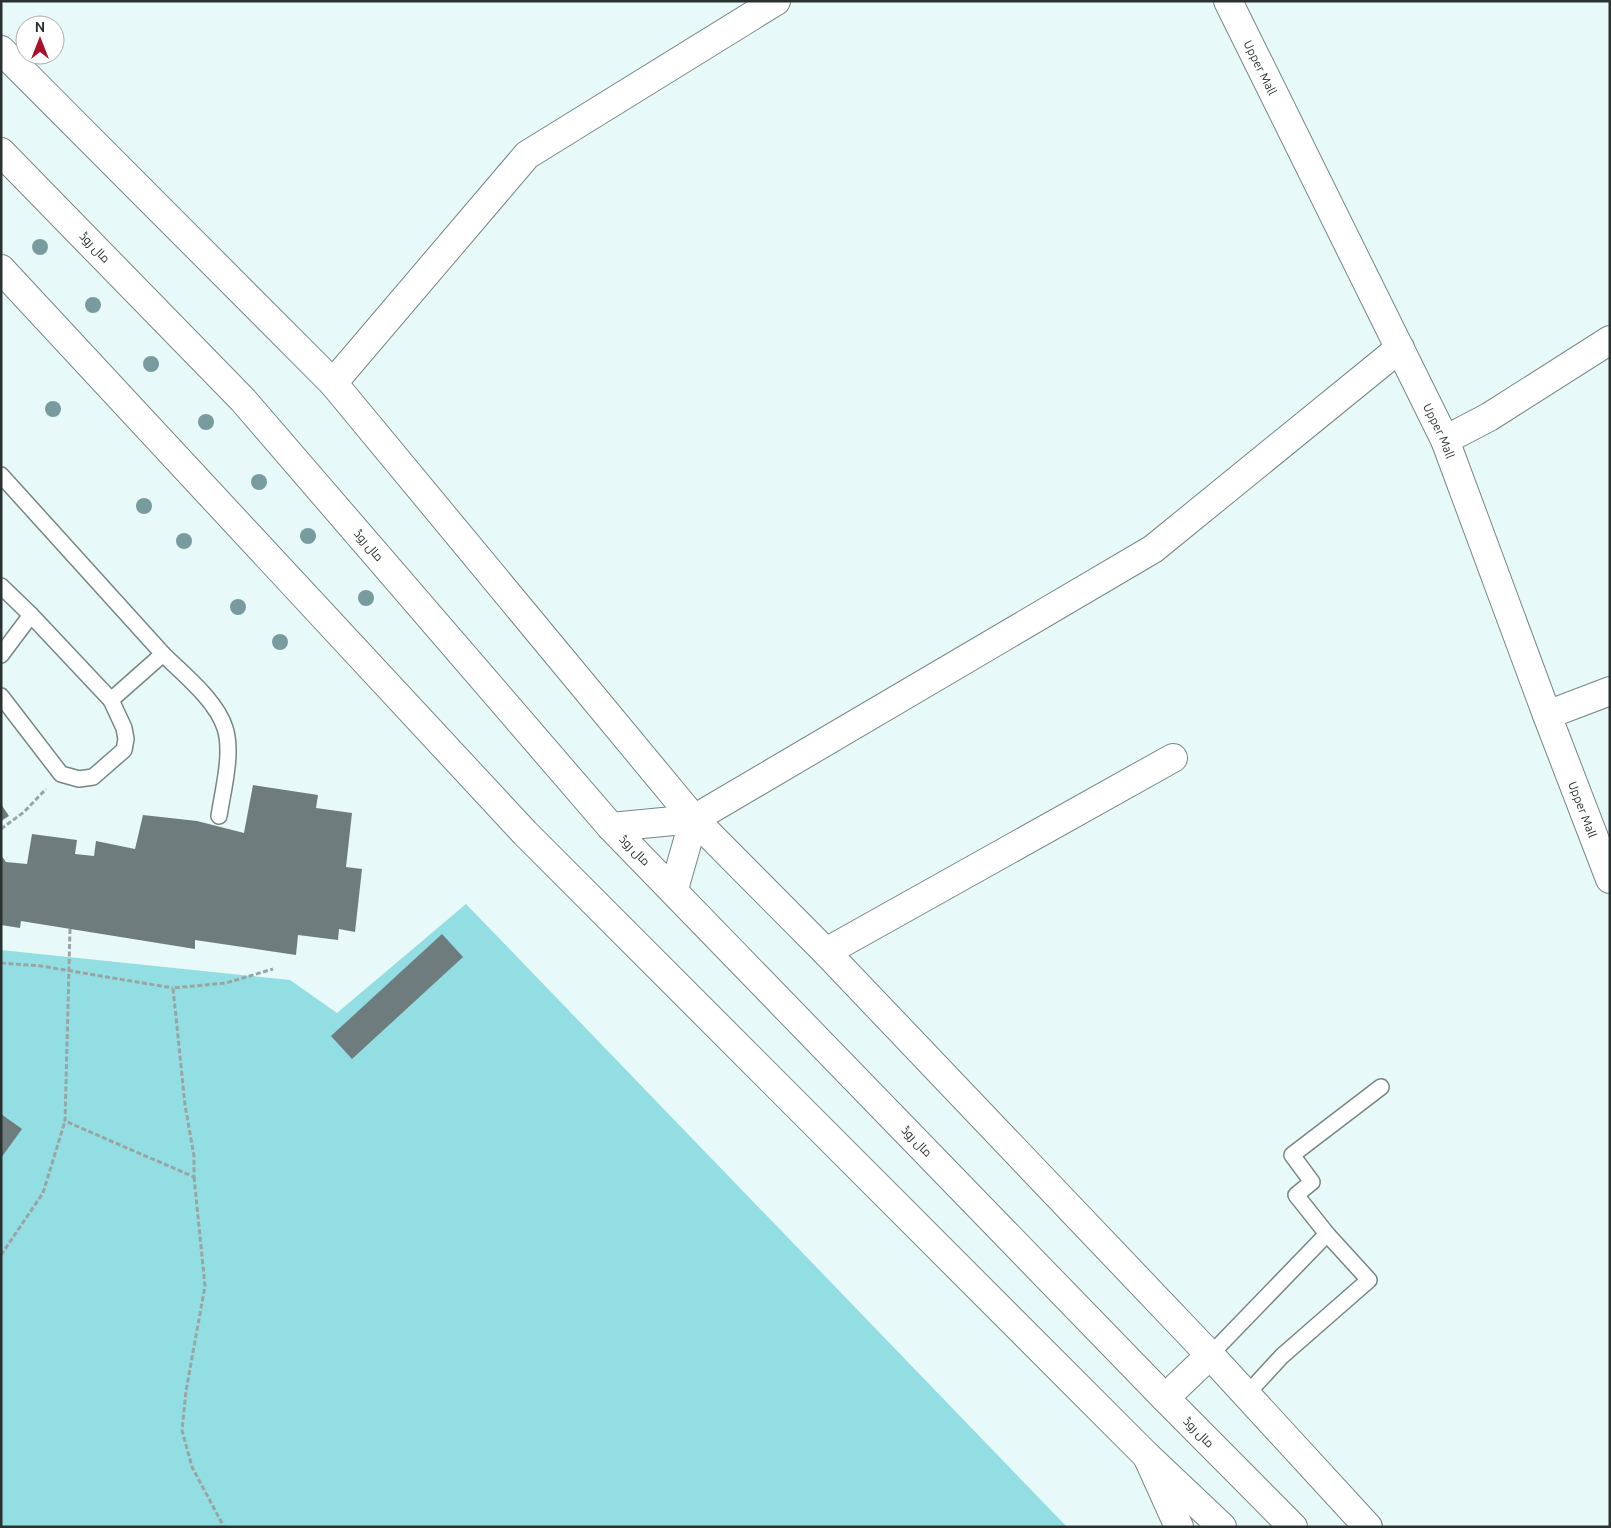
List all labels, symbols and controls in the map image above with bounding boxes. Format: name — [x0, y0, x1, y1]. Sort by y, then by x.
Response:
north arrow — [15, 15, 65, 65]
text: N — [35, 19, 45, 35]
street label: Upper Mall — [1242, 38, 1280, 97]
street label: مال روڈ — [77, 229, 113, 266]
street label: Upper Mall — [1421, 401, 1458, 460]
street label: مال روڈ — [351, 527, 386, 564]
street label: Upper Mall — [1567, 779, 1600, 839]
street label: مال روڈ — [616, 832, 653, 869]
street label: مال روڈ — [899, 1123, 935, 1160]
street label: مال روڈ — [1180, 1414, 1217, 1451]

